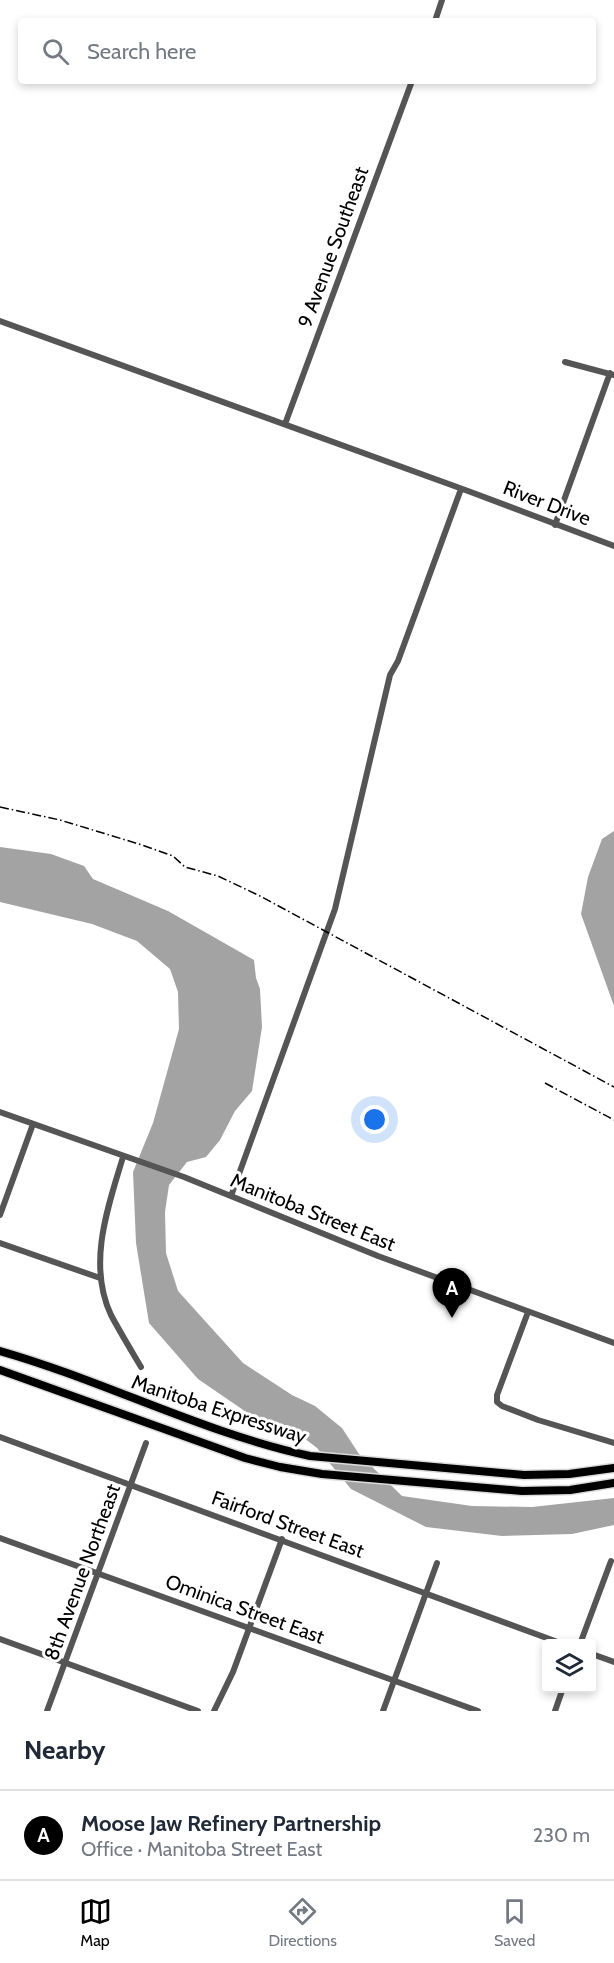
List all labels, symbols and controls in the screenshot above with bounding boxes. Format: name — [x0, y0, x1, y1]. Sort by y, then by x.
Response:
search box — [18, 18, 596, 84]
icon: search — [39, 35, 72, 68]
text: Search here — [87, 38, 196, 65]
street label: 9 Avenue Southeast — [293, 163, 373, 331]
street label: River Drive — [500, 475, 594, 531]
your location — [360, 1105, 389, 1134]
street label: Manitoba Street East — [227, 1168, 399, 1256]
pin: A — [432, 1268, 472, 1318]
street label: Manitoba Expressway — [129, 1369, 309, 1449]
street label: 8th Avenue Northeast — [39, 1480, 125, 1663]
street label: Fairford Street East — [209, 1485, 368, 1563]
street label: Ominica Street East — [162, 1569, 328, 1649]
map controls — [542, 1639, 596, 1693]
button: layers — [542, 1639, 596, 1693]
text: Nearby — [24, 1734, 105, 1766]
text: Moose Jaw Refinery Partnership — [81, 1810, 381, 1837]
text: A — [37, 1823, 50, 1847]
text: 230 m — [533, 1823, 590, 1847]
text: Office · Manitoba Street East — [81, 1837, 322, 1861]
tab: Map — [79, 1895, 112, 1950]
tab: Directions — [269, 1895, 337, 1950]
tab: Saved — [494, 1895, 535, 1950]

